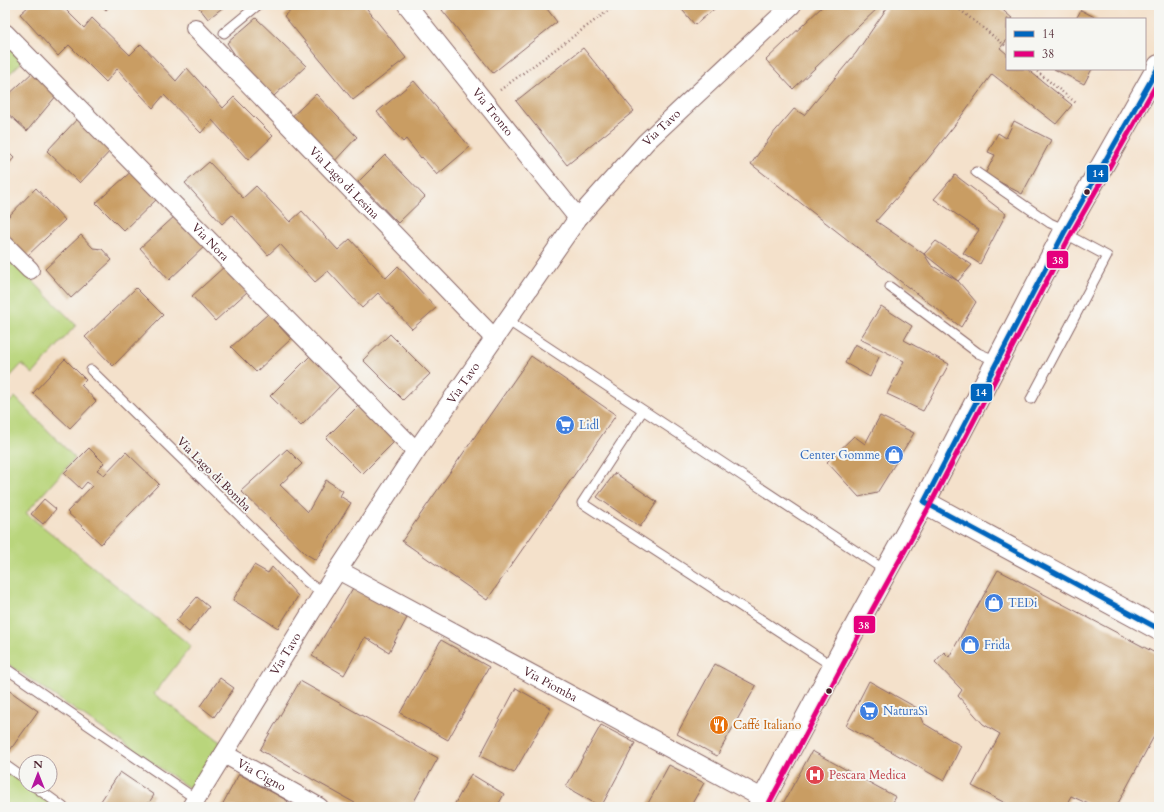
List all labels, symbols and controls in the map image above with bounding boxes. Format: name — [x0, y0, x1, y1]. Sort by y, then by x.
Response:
legend — [1006, 18, 1146, 70]
text: 14 — [1042, 26, 1054, 42]
text: 38 — [1042, 46, 1054, 62]
street label: Via Tronto — [469, 84, 517, 140]
street label: Via Tavo — [639, 105, 684, 150]
street label: Via Lago di Lesina — [306, 143, 383, 223]
line badge: 14 — [1086, 164, 1109, 183]
text: 14 — [1092, 166, 1104, 181]
unlabelled marker — [1082, 187, 1092, 197]
street label: Via Nora — [188, 220, 233, 265]
line badge: 38 — [1046, 250, 1069, 269]
text: 38 — [1052, 253, 1064, 268]
street label: Via Tavo — [443, 359, 484, 407]
line badge: 14 — [970, 383, 993, 402]
text: 14 — [975, 385, 987, 400]
supermarket icon: Lidl — [554, 414, 576, 436]
place label: Lidl — [579, 417, 599, 433]
street label: Via Lago di Bomba — [173, 433, 255, 515]
shop icon: Center Gomme — [883, 444, 905, 466]
place label: Center Gomme — [800, 447, 880, 463]
shop icon: TEDi — [983, 592, 1005, 614]
place label: TEDi — [1008, 595, 1038, 611]
line badge: 38 — [853, 615, 876, 634]
text: 38 — [858, 618, 870, 633]
street label: Via Tavo — [266, 629, 305, 678]
shop icon: Frida — [959, 634, 981, 656]
place label: Frida — [984, 637, 1011, 653]
street label: Via Piomba — [520, 663, 581, 706]
unlabelled marker — [824, 686, 834, 696]
supermarket icon: NaturaSì — [858, 700, 880, 722]
place label: NaturaSì — [883, 703, 928, 719]
restaurant icon: Caffé Italiano — [708, 714, 730, 736]
place label: Caffé Italiano — [733, 717, 802, 733]
north arrow — [18, 754, 58, 794]
street label: Via Cigno — [234, 755, 289, 795]
text: N — [33, 757, 43, 772]
hospital icon: Pescara Medica — [804, 764, 826, 786]
place label: Pescara Medica — [829, 767, 907, 783]

